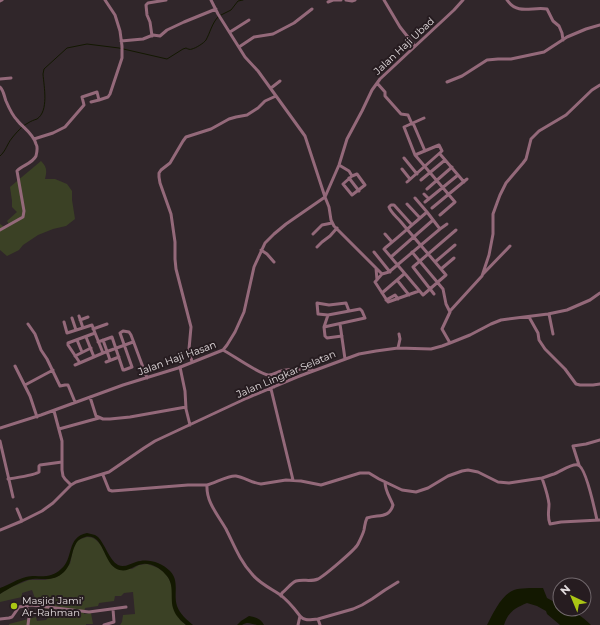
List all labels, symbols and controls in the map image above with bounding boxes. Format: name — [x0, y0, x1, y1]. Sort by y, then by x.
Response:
street label: Jalan Haji Ubad — [370, 15, 437, 78]
street label: Jalan Haji Hasan — [135, 338, 218, 379]
street label: Jalan Lingkar Selatan — [233, 347, 338, 401]
north arrow — [552, 577, 592, 617]
text: N — [557, 582, 573, 598]
place label: Masjid Jami' Ar-Rahman — [22, 594, 83, 619]
marker: Masjid Jami' Ar-Rahman — [9, 601, 19, 611]

